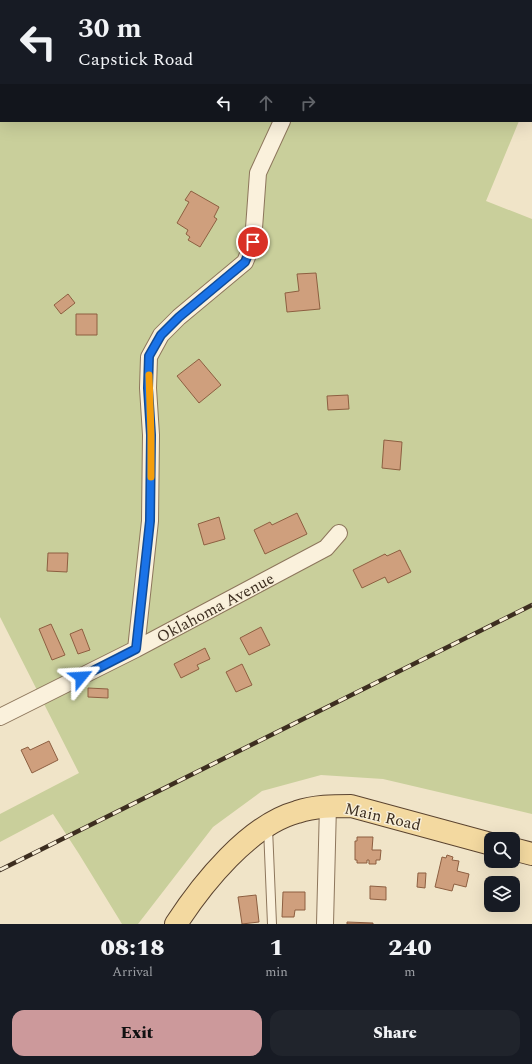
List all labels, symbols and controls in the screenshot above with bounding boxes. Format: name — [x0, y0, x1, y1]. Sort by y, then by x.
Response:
text: 30 m — [78, 7, 142, 50]
icon: left — [12, 16, 64, 68]
text: Capstick Road — [78, 46, 193, 73]
icon: left — [213, 92, 235, 114]
icon: ahead — [255, 92, 277, 114]
icon: right — [297, 92, 319, 114]
pin — [236, 225, 270, 259]
icon: arrive — [242, 231, 264, 253]
street label: Oklahoma Avenue — [152, 567, 279, 649]
position arrow — [60, 656, 102, 698]
street label: Main Road — [342, 797, 423, 837]
map controls — [484, 832, 520, 912]
button: search — [484, 832, 520, 868]
button: layers — [484, 876, 520, 912]
text: 08:18 — [100, 930, 165, 966]
text: 1 — [269, 930, 284, 966]
text: 240 — [388, 930, 432, 966]
text: Arrival — [112, 962, 153, 982]
text: min — [265, 962, 288, 982]
text: m — [404, 962, 416, 982]
button: Exit — [12, 1010, 262, 1056]
button: Share — [270, 1010, 520, 1056]

